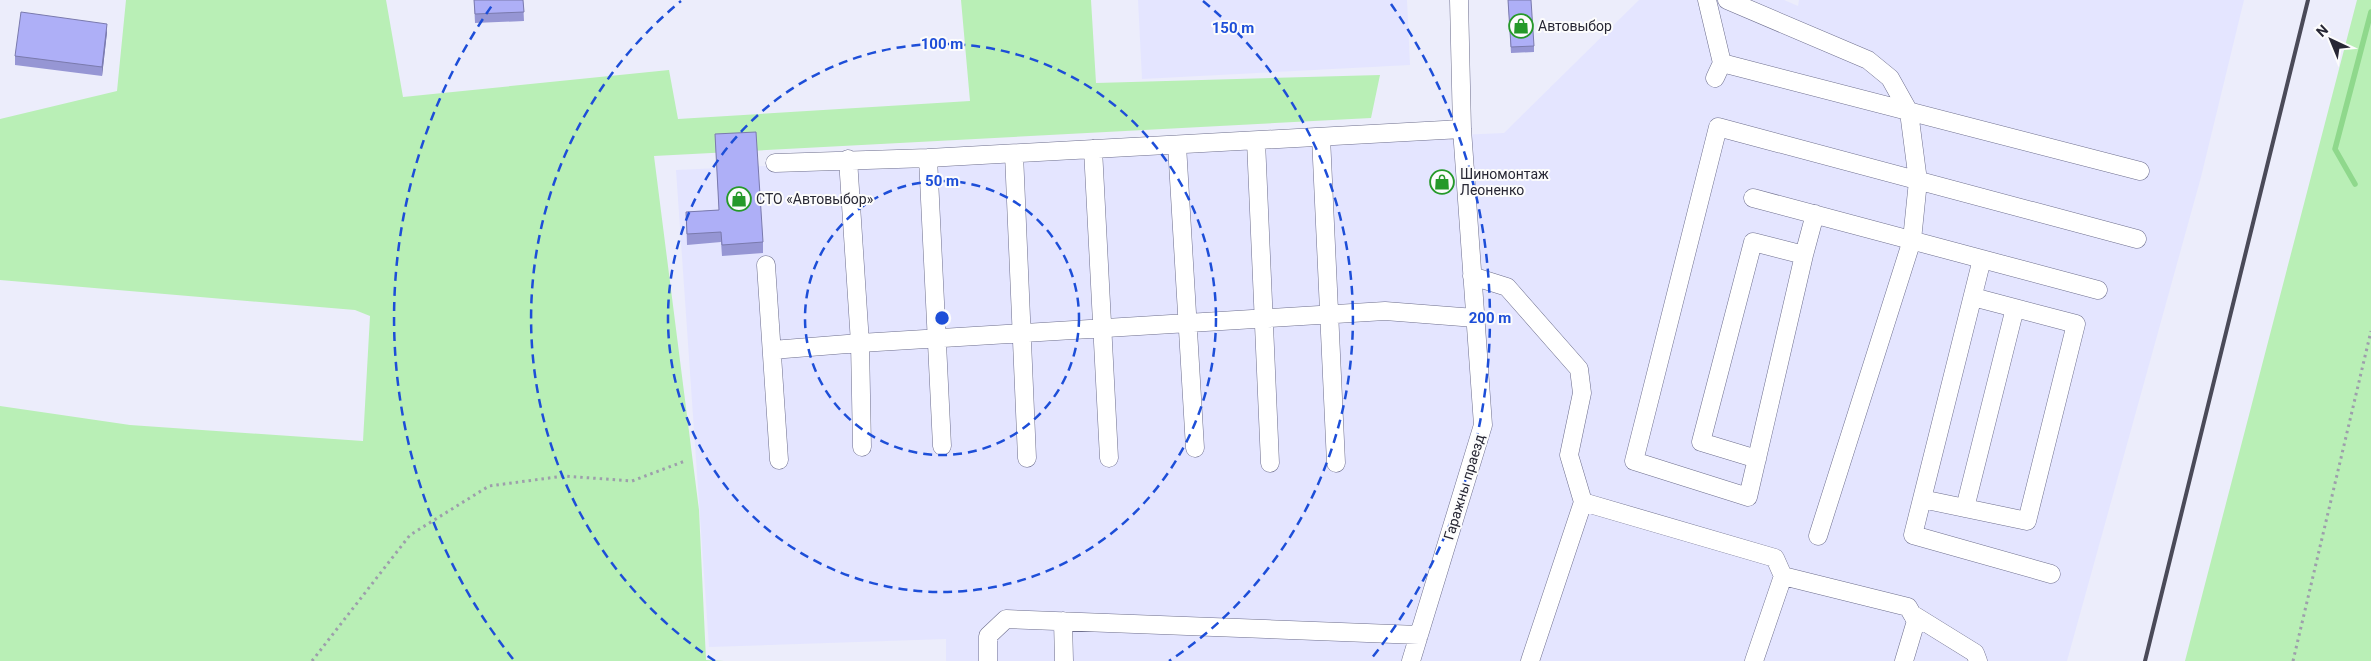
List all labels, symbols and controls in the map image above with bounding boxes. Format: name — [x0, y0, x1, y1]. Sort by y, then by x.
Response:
shop icon: Автовыбор — [1508, 13, 1534, 39]
north arrow — [2306, 15, 2356, 65]
place label: Автовыбор — [1538, 18, 1612, 34]
text: 150 m — [1212, 19, 1254, 37]
text: N — [2313, 21, 2331, 40]
text: 100 m — [921, 35, 963, 53]
place label: Шиномонтаж Леоненко — [1460, 166, 1549, 198]
shop icon: Шиномонтаж Леоненко — [1429, 169, 1455, 195]
text: 50 m — [925, 172, 959, 190]
shop icon: СТО «Автовыбор» — [726, 186, 752, 212]
place label: СТО «Автовыбор» — [756, 191, 874, 207]
centre of rings — [933, 309, 951, 327]
text: 200 m — [1469, 309, 1511, 327]
street label: Гаражны праезд — [1440, 432, 1488, 542]

